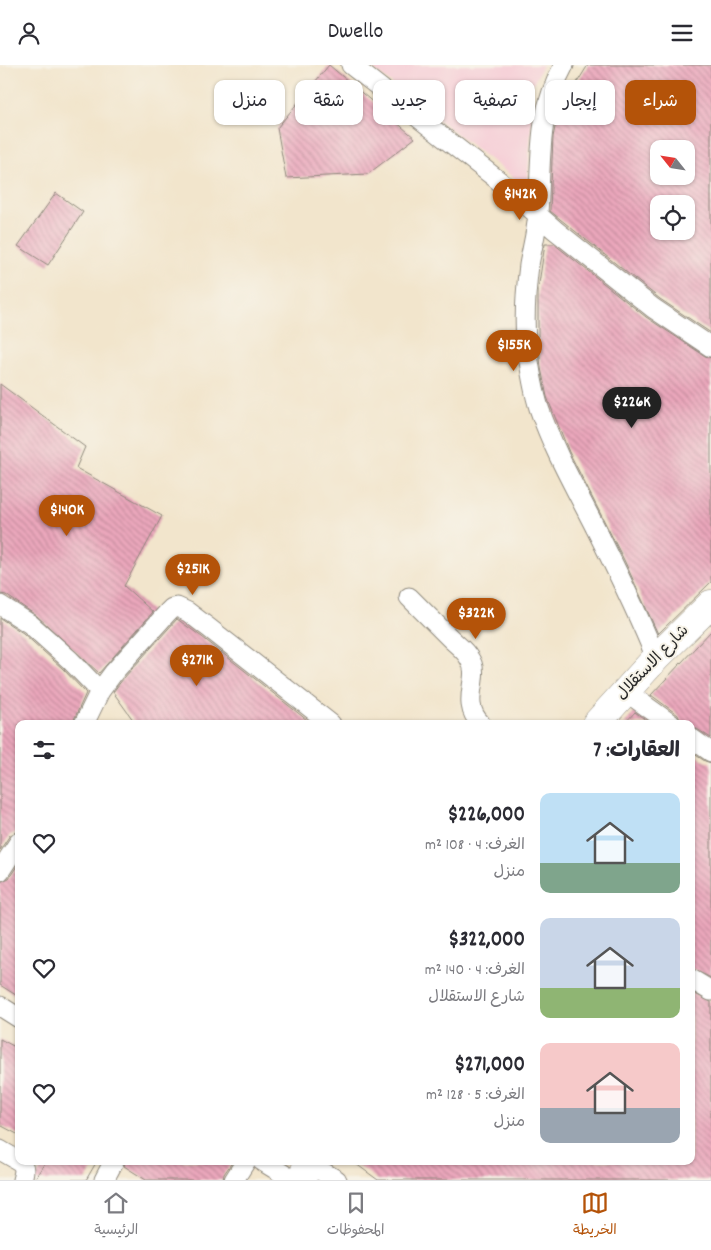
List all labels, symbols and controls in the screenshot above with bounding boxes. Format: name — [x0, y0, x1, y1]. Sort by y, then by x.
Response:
text: Dwello — [328, 17, 383, 48]
icon: person — [15, 19, 43, 47]
icon: menu — [668, 19, 696, 47]
chip: منزل — [214, 80, 285, 125]
chip: شقة — [295, 80, 363, 125]
chip: جديد — [373, 80, 445, 125]
chip: تصفية — [455, 80, 535, 125]
chip: إيجار — [545, 80, 615, 125]
chip: شراء — [625, 80, 696, 125]
north arrow — [650, 140, 695, 185]
map controls — [650, 140, 695, 240]
pin: $142K — [485, 179, 555, 221]
text: $142K — [504, 183, 536, 206]
button: locate — [650, 195, 695, 240]
pin: $155K — [479, 329, 549, 372]
text: $155K — [497, 334, 531, 357]
pin: $226K — [597, 387, 667, 429]
text: $226K — [613, 391, 651, 414]
pin: $140K — [32, 495, 102, 537]
text: $140K — [50, 499, 84, 522]
pin: $251K — [158, 553, 228, 596]
text: $251K — [176, 558, 210, 581]
pin: $322K — [441, 597, 511, 640]
text: $322K — [458, 602, 494, 625]
street label: شارع الاستقلال — [611, 620, 695, 706]
pin: $271K — [162, 645, 232, 687]
text: $271K — [181, 649, 213, 672]
icon: filters — [30, 736, 58, 764]
text: العقارات: 7 — [593, 737, 680, 767]
text: $226,000 — [447, 801, 525, 831]
icon: home — [580, 813, 640, 873]
icon: heart — [30, 829, 58, 857]
text: الغرف: 4 · 108 m² — [425, 834, 525, 857]
text: منزل — [493, 861, 525, 884]
text: $322,000 — [448, 926, 525, 956]
icon: home — [580, 938, 640, 998]
icon: heart — [30, 954, 58, 982]
text: الغرف: 4 · 140 m² — [425, 959, 525, 982]
text: شارع الاستقلال — [428, 986, 525, 1009]
text: $271,000 — [454, 1051, 525, 1081]
icon: home — [580, 1063, 640, 1123]
icon: heart — [30, 1079, 58, 1107]
text: الغرف: 5 · 128 m² — [426, 1084, 525, 1107]
text: منزل — [493, 1111, 525, 1134]
tab: الرئيسية — [94, 1189, 138, 1242]
tab: المحفوظات — [327, 1189, 384, 1242]
tab: الخريطة — [573, 1189, 617, 1242]

